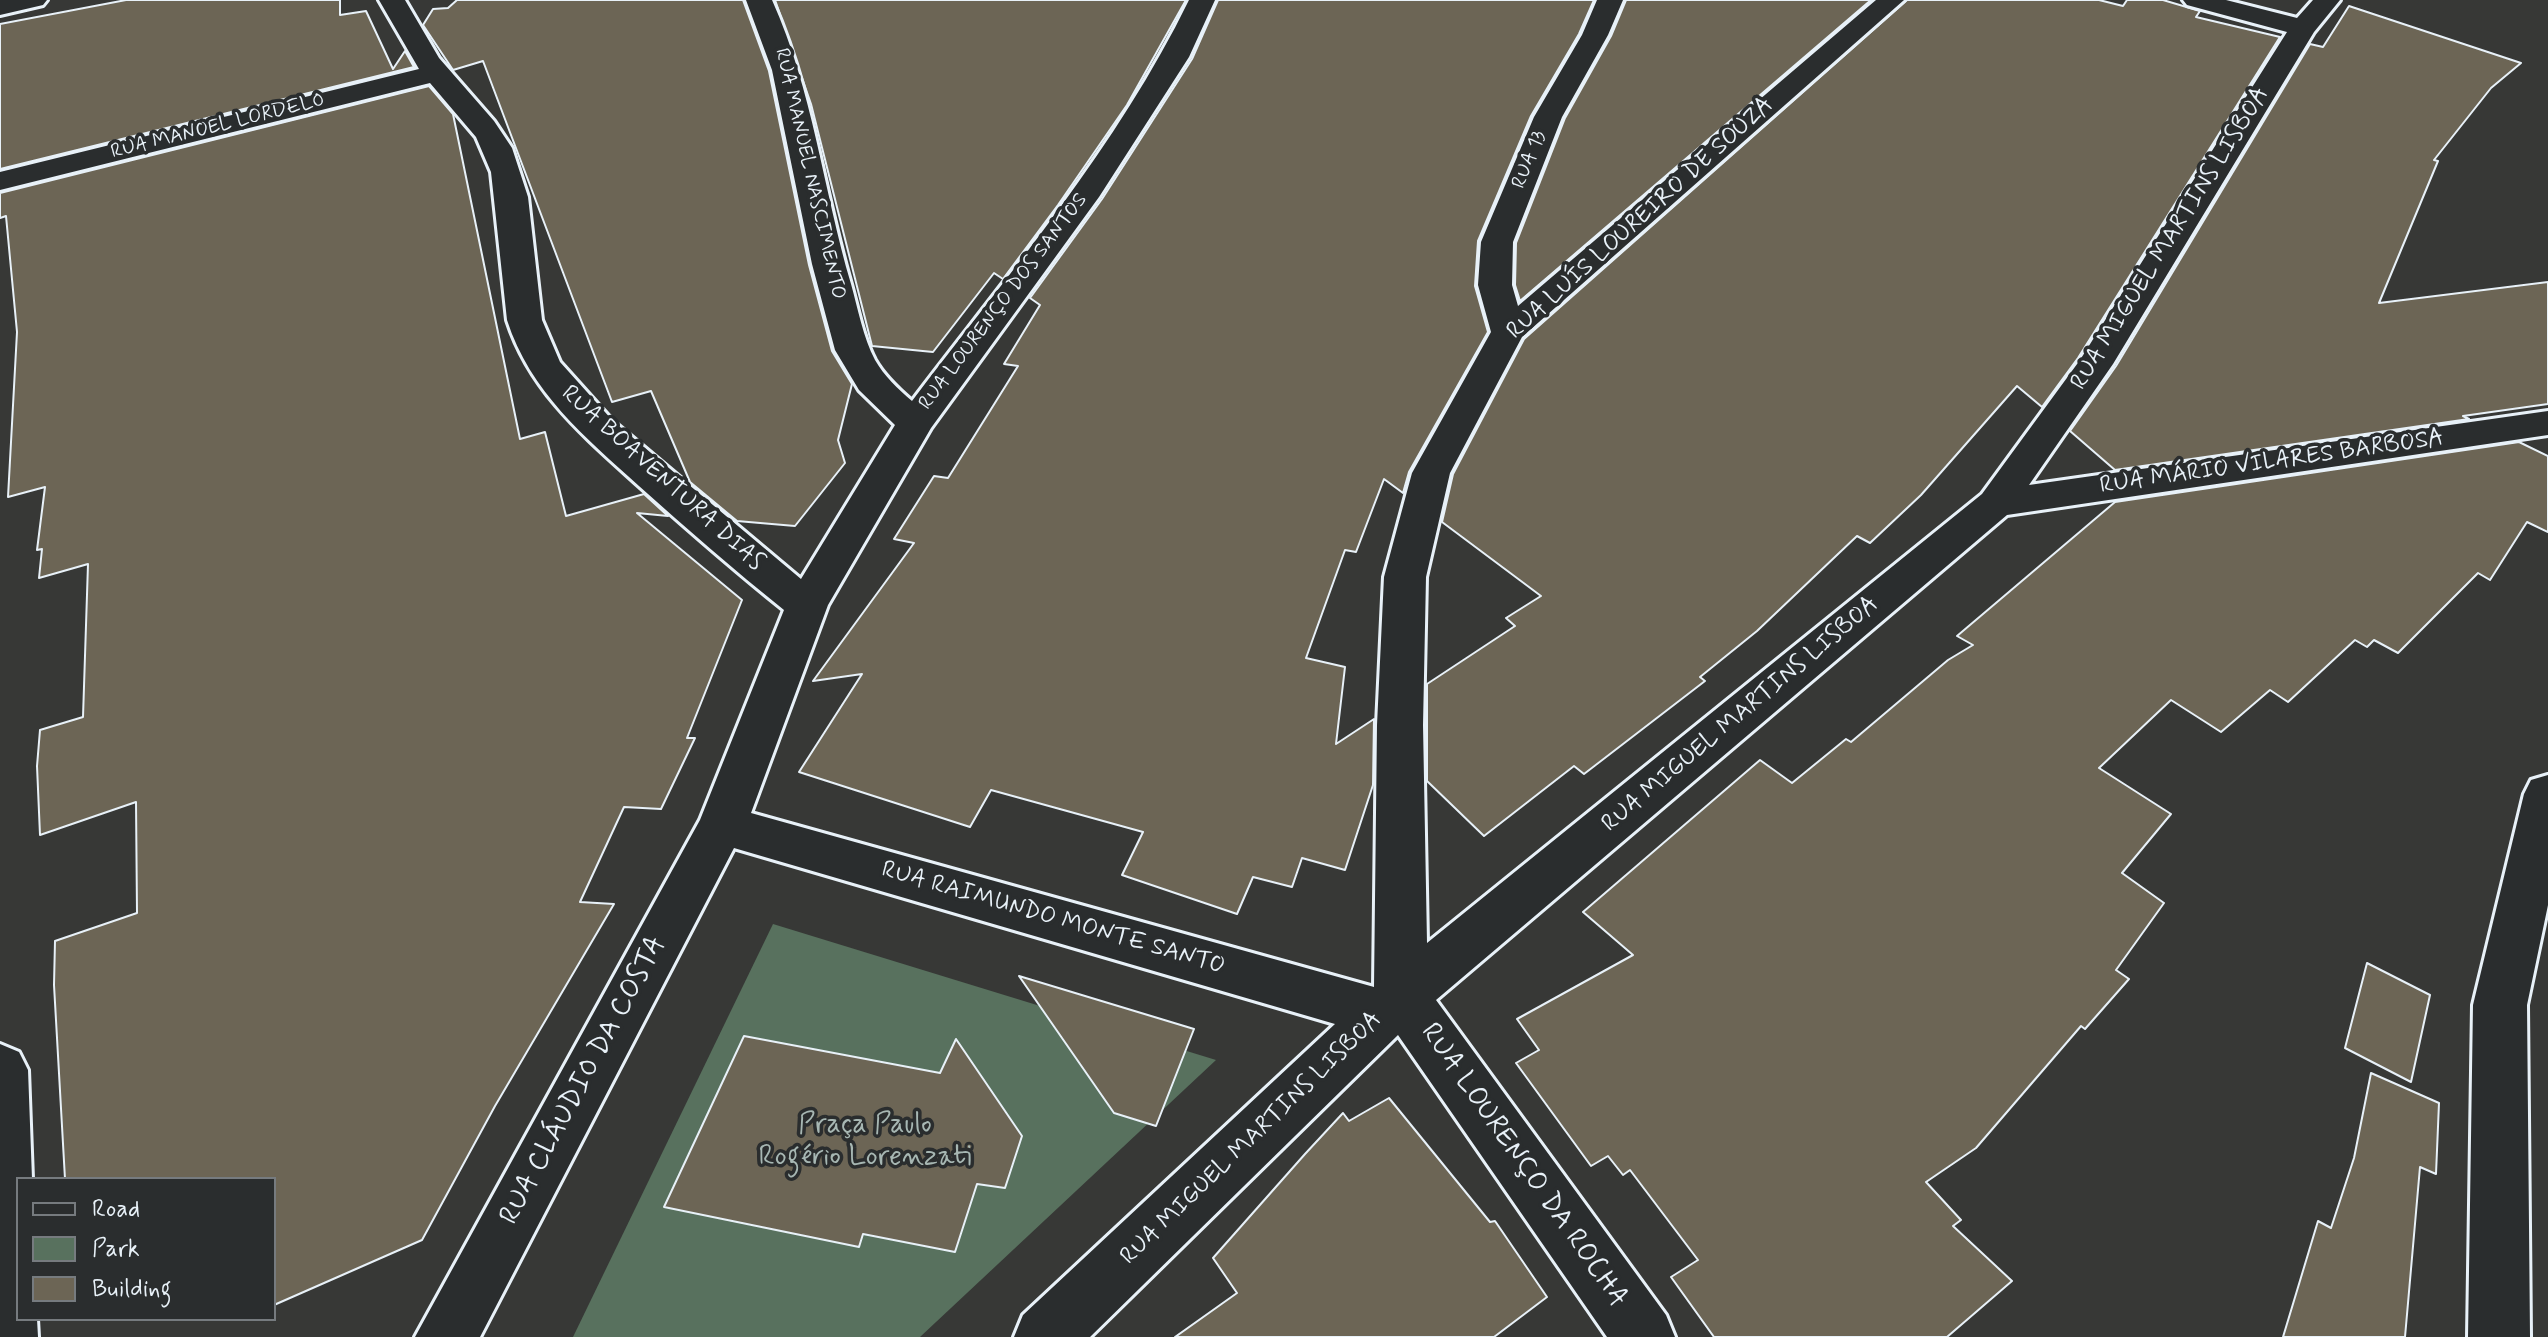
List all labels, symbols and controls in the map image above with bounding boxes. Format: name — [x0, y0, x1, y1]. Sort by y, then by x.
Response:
street label: RUA MANUEL NASCIMENTO — [768, 46, 850, 302]
street label: RUA MIGUEL MARTINS LISBOA — [2065, 82, 2277, 396]
street label: RUA MANOEL LORDELO — [109, 89, 327, 165]
street label: RUA LUÍS LOUREIRO DE SOUZA — [1502, 92, 1780, 346]
street label: RUA 13 — [1508, 128, 1552, 192]
street label: RUA LOURENÇO DOS SANTOS — [915, 189, 1093, 415]
street label: RUA BOAVENTURA DIAS — [554, 380, 770, 578]
street label: RUA MÁRIO VILARES BARBOSA — [2098, 425, 2446, 501]
street label: RUA MIGUEL MARTINS LISBOA — [1597, 591, 1885, 839]
street label: RUA RAIMUNDO MONTE SANTO — [878, 856, 1228, 982]
street label: RUA CLÁUDIO DA COSTA — [494, 931, 674, 1231]
street label: RUA MIGUEL MARTINS LISBOA — [1115, 1006, 1389, 1272]
street label: RUA LOURENÇO DA ROCHA — [1412, 1018, 1634, 1314]
park label: Praça Paulo Rogério Lorenzati — [758, 1109, 972, 1175]
legend — [16, 1177, 276, 1321]
text: Road — [92, 1194, 140, 1225]
text: Park — [92, 1234, 140, 1265]
text: Building — [92, 1274, 172, 1305]

